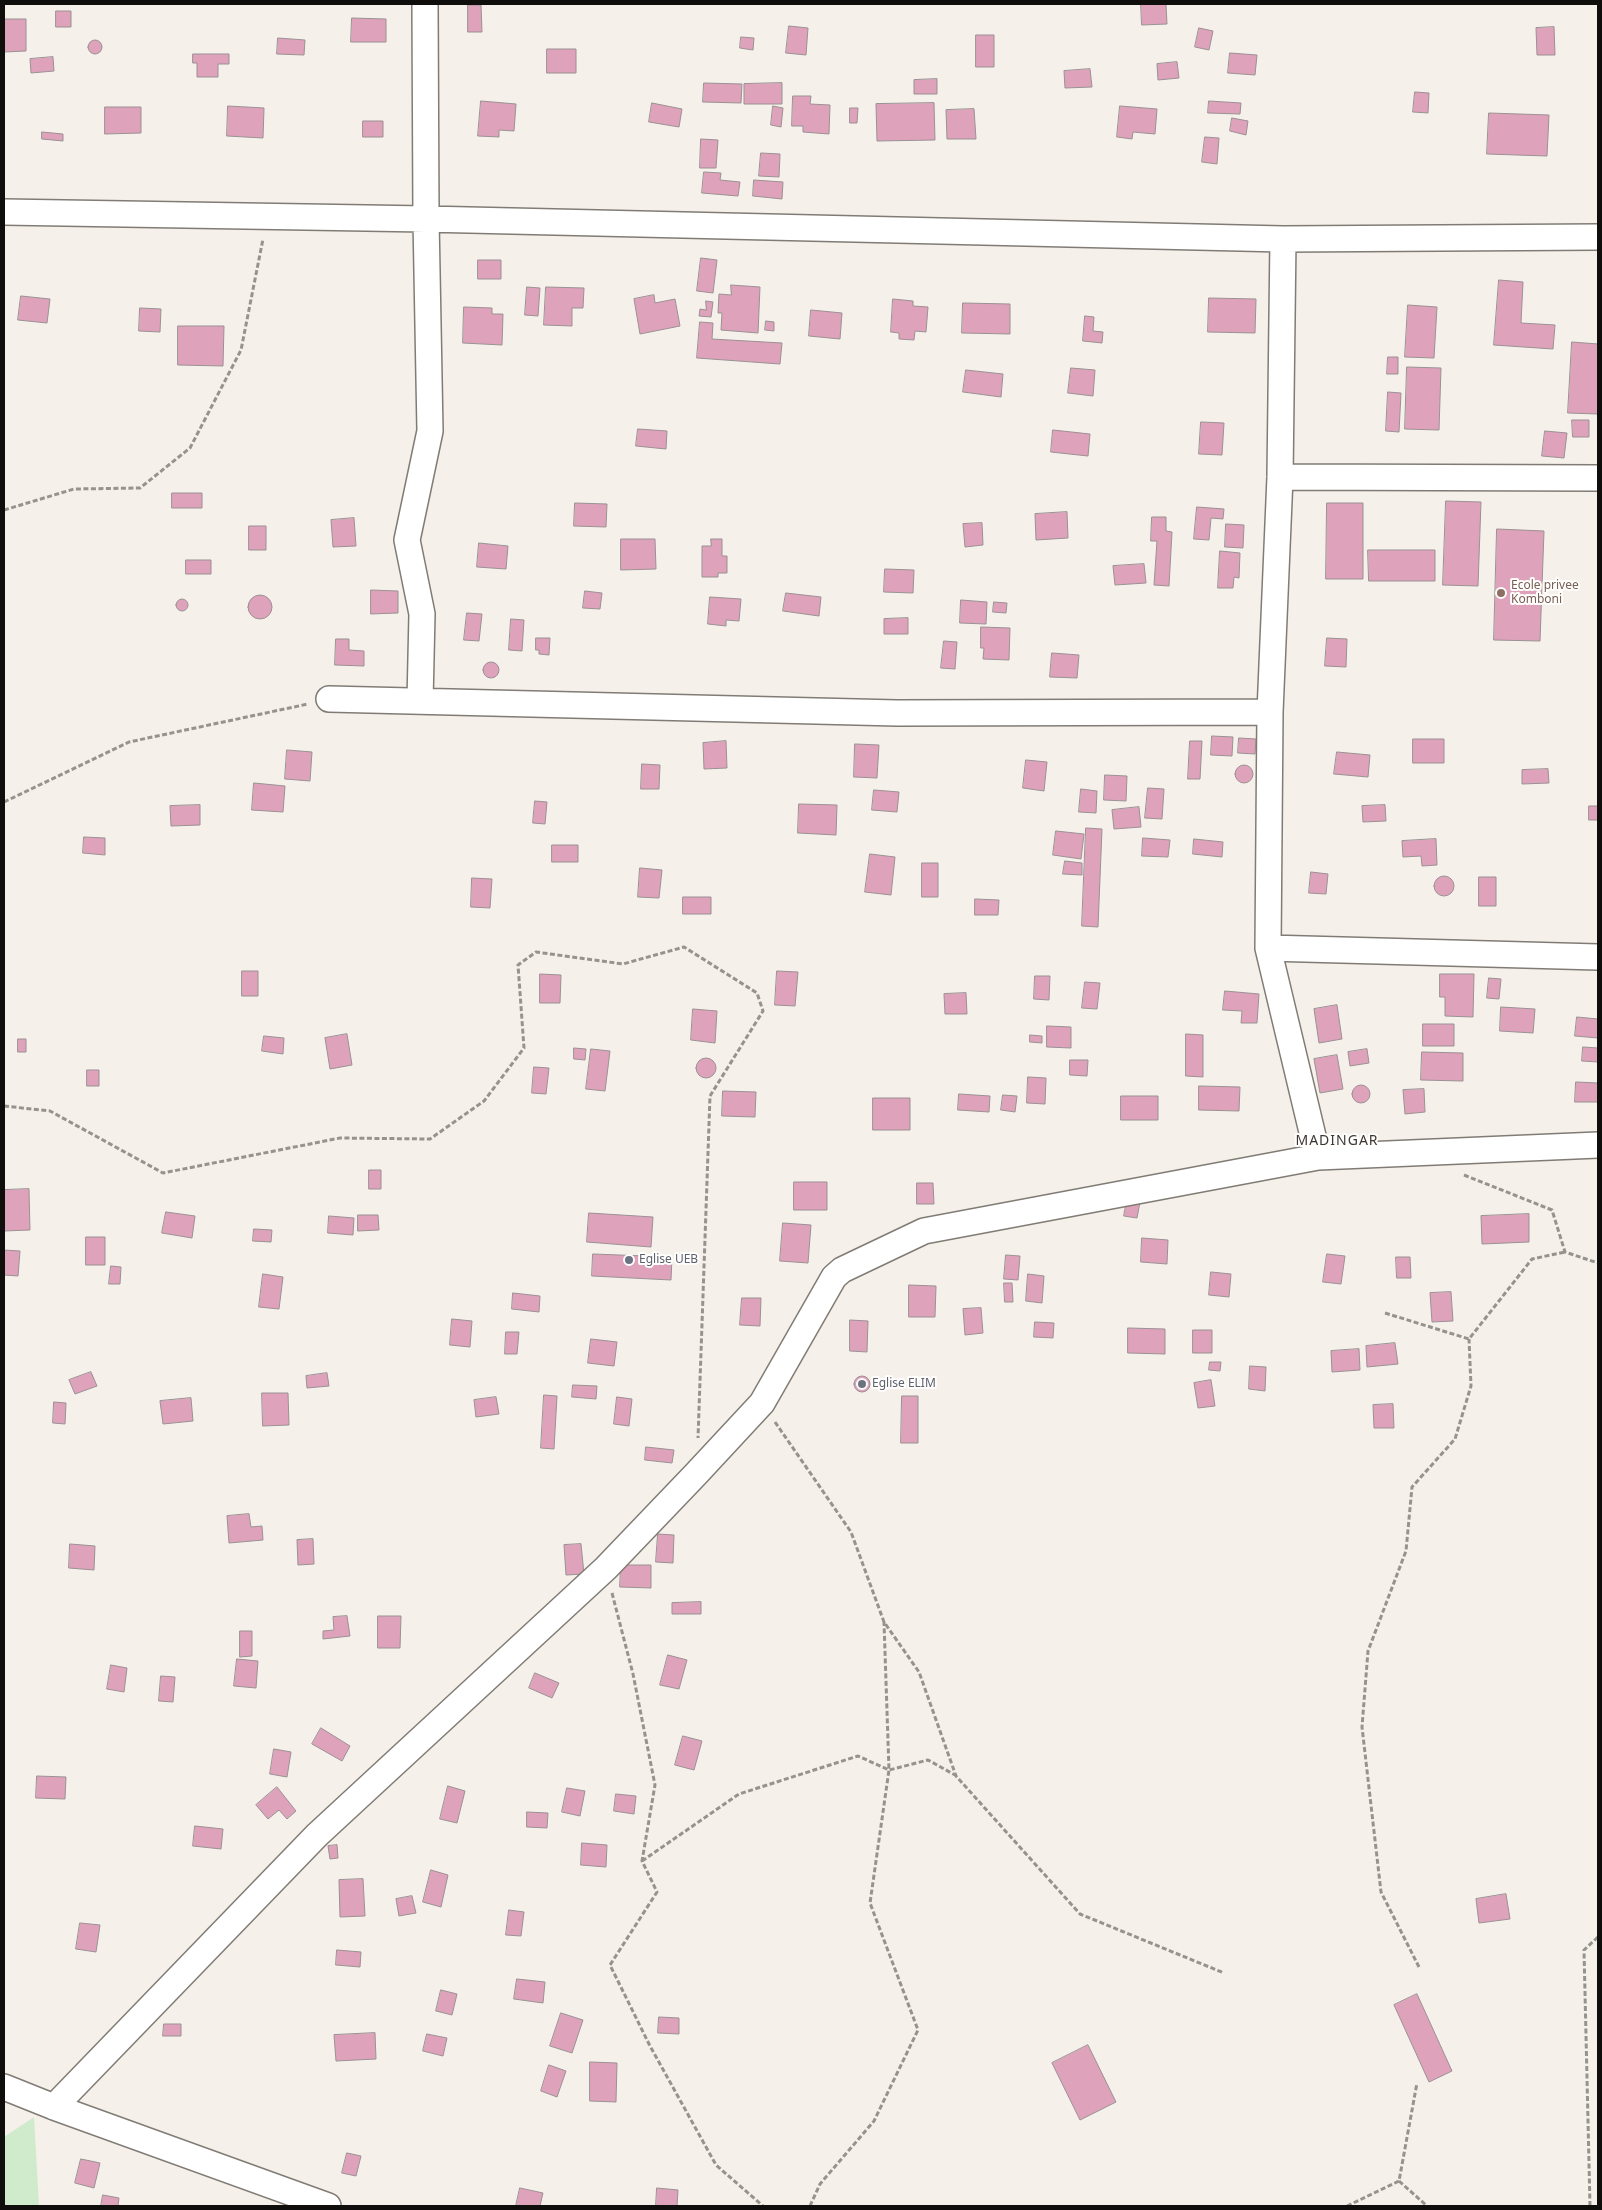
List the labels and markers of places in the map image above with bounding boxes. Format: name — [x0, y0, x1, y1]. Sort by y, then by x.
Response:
place label: Ecole privee Komboni — [1511, 579, 1579, 607]
marker: Ecole privee Komboni — [1495, 587, 1507, 599]
place label: Eglise UEB — [639, 1253, 698, 1267]
marker: Eglise UEB — [623, 1254, 635, 1266]
place label: Eglise ELIM — [872, 1377, 936, 1391]
marker: Eglise ELIM — [856, 1378, 868, 1390]

